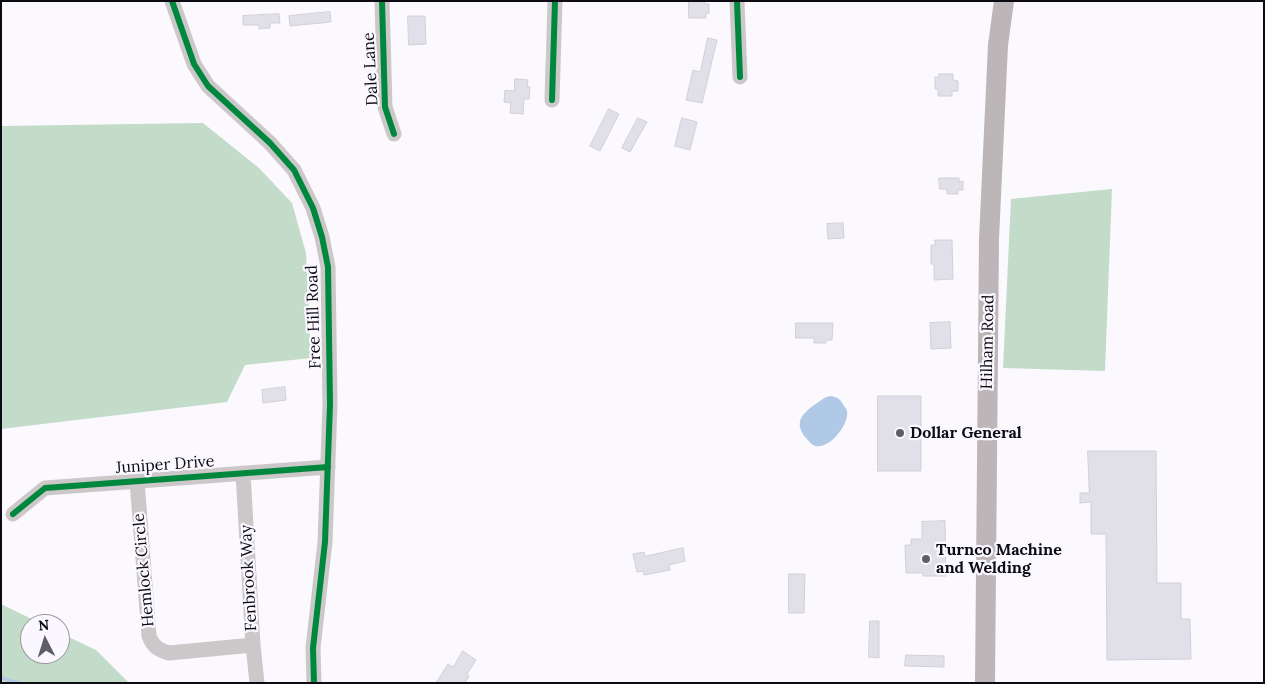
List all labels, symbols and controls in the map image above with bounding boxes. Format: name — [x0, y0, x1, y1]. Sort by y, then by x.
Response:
street label: Dale Lane — [359, 32, 383, 106]
street label: Free Hill Road — [303, 265, 325, 369]
street label: Hilham Road — [978, 294, 998, 390]
place label: Dollar General — [910, 423, 1022, 443]
marker: Dollar General — [894, 427, 906, 439]
street label: Juniper Drive — [115, 452, 215, 478]
street label: Hemlock Circle — [129, 512, 159, 628]
street label: Fenbrook Way — [237, 524, 261, 632]
place label: Turnco Machine and Welding — [936, 540, 1062, 578]
marker: Turnco Machine and Welding — [920, 553, 932, 565]
north arrow — [20, 614, 70, 664]
text: N — [38, 616, 50, 634]

